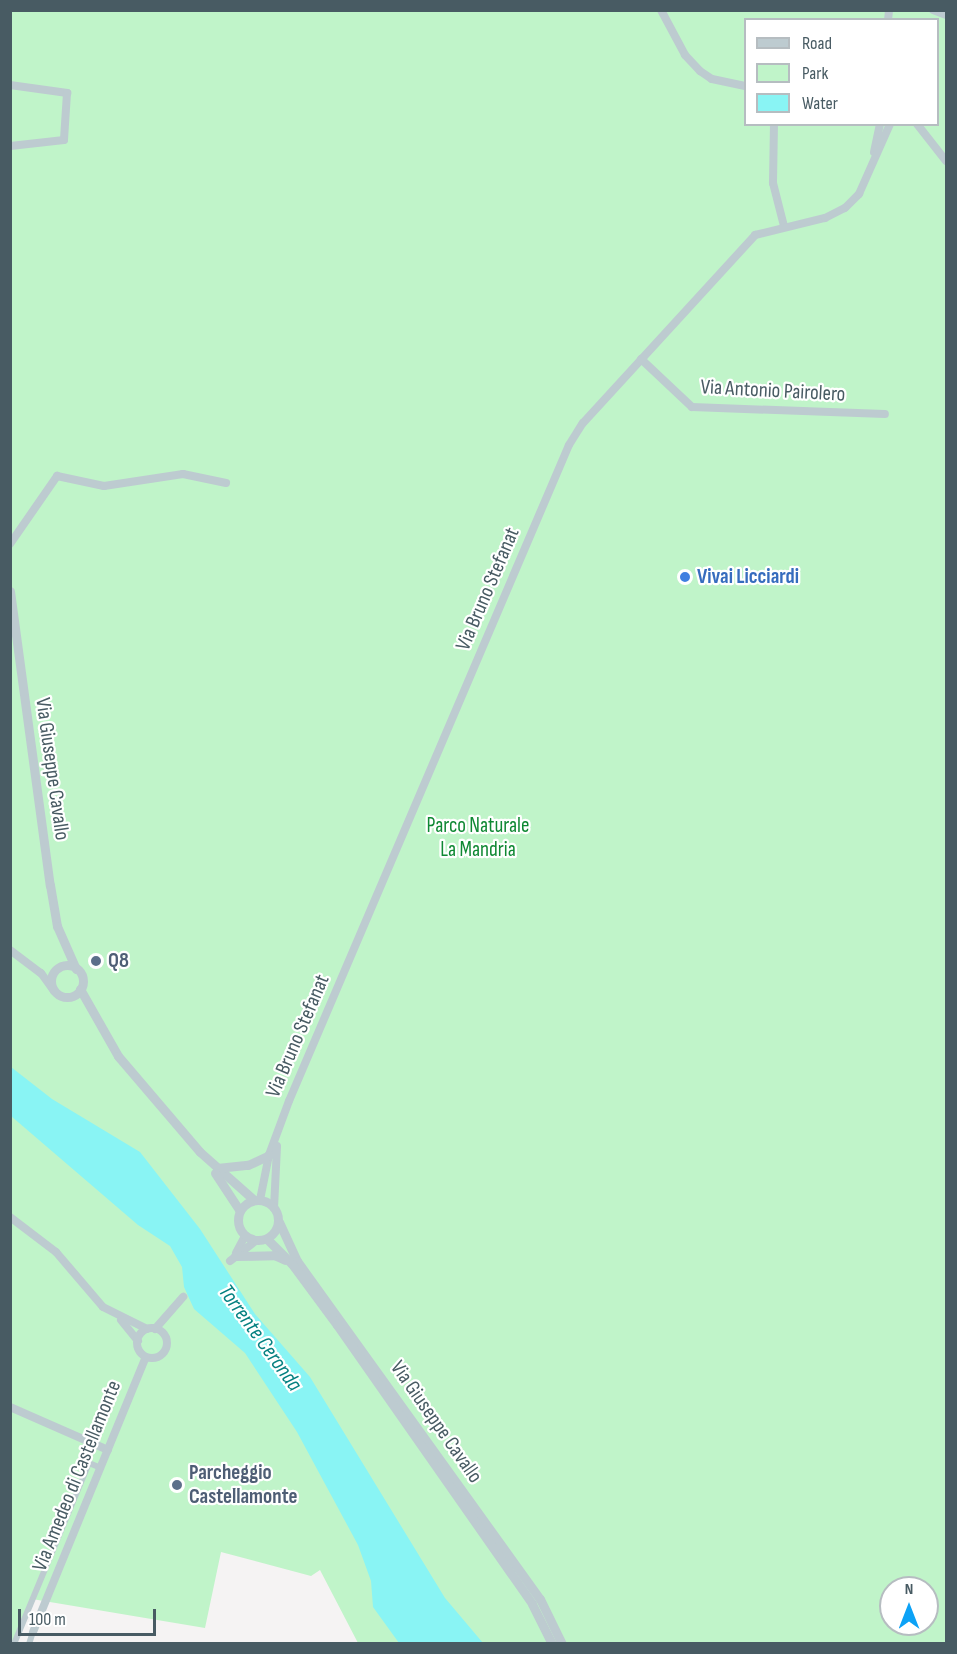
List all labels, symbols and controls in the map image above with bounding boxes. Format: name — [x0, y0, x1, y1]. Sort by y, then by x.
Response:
legend — [744, 18, 939, 126]
text: Road — [802, 33, 832, 54]
text: Park — [802, 63, 828, 84]
text: Water — [802, 93, 838, 114]
street label: Via Antonio Pairolero — [700, 375, 846, 407]
street label: Via Bruno Stefanat — [451, 524, 525, 654]
place label: Vivai Licciardi — [697, 564, 799, 590]
marker: Vivai Licciardi — [678, 570, 692, 584]
street label: Via Giuseppe Cavallo — [30, 696, 74, 842]
park label: Parco Naturale La Mandria — [427, 813, 529, 863]
place label: Q8 — [108, 948, 129, 974]
marker: Q8 — [89, 954, 103, 968]
street label: Via Bruno Stefanat — [261, 971, 335, 1101]
water label: Torrente Ceronda — [212, 1280, 308, 1396]
street label: Via Giuseppe Cavallo — [385, 1356, 487, 1488]
street label: Via Amedeo di Castellamonte — [27, 1377, 127, 1575]
place label: Parcheggio Castellamonte — [189, 1460, 297, 1510]
marker: Parcheggio Castellamonte — [170, 1478, 184, 1492]
north arrow — [879, 1576, 939, 1636]
text: N — [905, 1580, 913, 1599]
scale bar — [21, 1597, 159, 1635]
text: 100 m — [29, 1609, 66, 1630]

